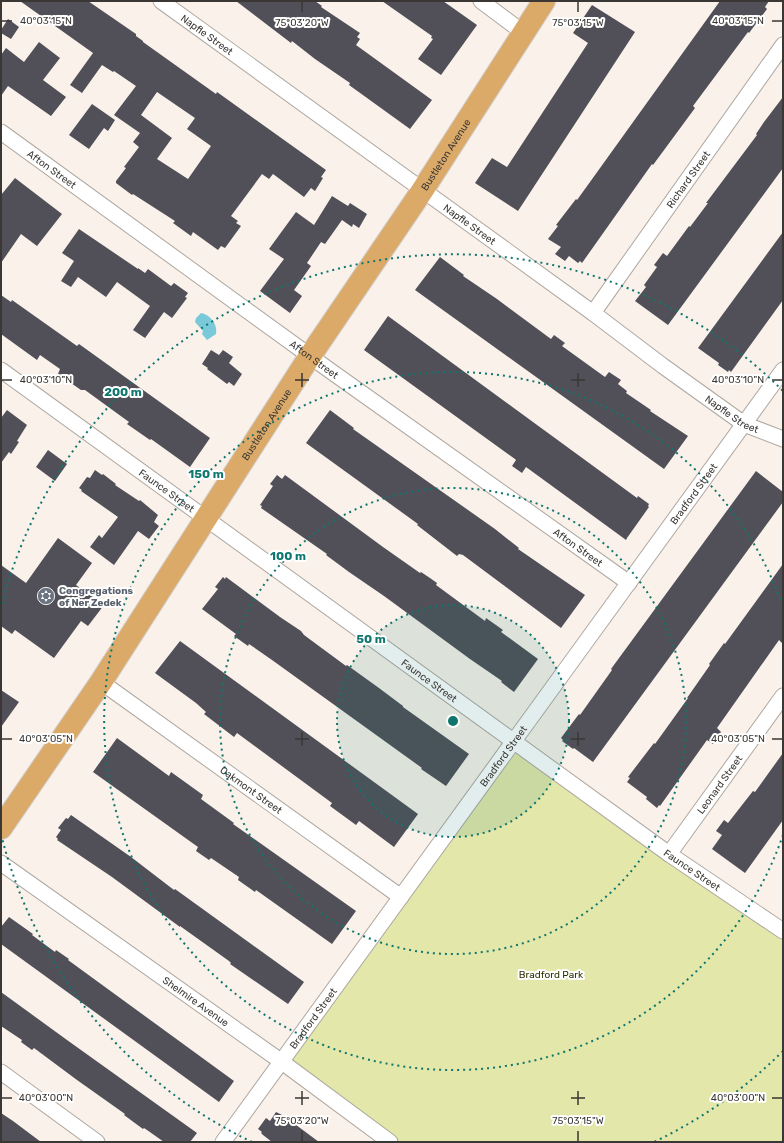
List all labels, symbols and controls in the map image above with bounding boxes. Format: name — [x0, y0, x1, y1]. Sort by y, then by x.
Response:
street label: Napfle Street — [178, 12, 235, 58]
text: 40°03'15"N — [20, 15, 72, 27]
text: 40°03'15"N — [712, 15, 764, 27]
text: 75°03'20"W — [275, 17, 329, 29]
text: 75°03'15"W — [552, 17, 604, 29]
street label: Bustleton Avenue — [419, 117, 474, 193]
street label: Afton Street — [25, 148, 78, 192]
street label: Richard Street — [664, 149, 713, 211]
street label: Napfle Street — [441, 202, 498, 248]
street label: Afton Street — [287, 338, 341, 382]
text: 40°03'10"N — [20, 374, 72, 386]
text: 40°03'10"N — [712, 374, 764, 386]
text: 200 m — [104, 385, 142, 399]
street label: Bustleton Avenue — [240, 387, 295, 463]
street label: Napfle Street — [703, 393, 760, 436]
street label: Bradford Street — [668, 461, 720, 527]
street label: Faunce Street — [136, 467, 197, 515]
text: 150 m — [188, 467, 224, 481]
street label: Afton Street — [551, 526, 605, 569]
text: 100 m — [270, 549, 306, 563]
place label: Congregations of Ner Zedek — [59, 585, 134, 609]
synagogue icon: Congregations of Ner Zedek — [36, 586, 56, 606]
text: 50 m — [356, 632, 386, 646]
street label: Faunce Street — [399, 657, 459, 705]
centre of rings — [446, 714, 460, 728]
street label: Bradford Street — [478, 724, 530, 789]
text: 40°03'05"N — [19, 733, 73, 745]
text: 40°03'05"N — [711, 733, 765, 745]
street label: Leonard Street — [695, 753, 745, 817]
street label: Oakmont Street — [217, 764, 284, 817]
street label: Faunce Street — [661, 847, 722, 894]
park label: Bradford Park — [519, 969, 584, 981]
street label: Shelmire Avenue — [160, 974, 231, 1030]
street label: Bradford Street — [288, 986, 340, 1052]
text: 40°03'00"N — [19, 1092, 73, 1104]
text: 40°03'00"N — [711, 1092, 765, 1104]
text: 75°03'20"W — [275, 1115, 329, 1127]
text: 75°03'15"W — [552, 1115, 604, 1127]

